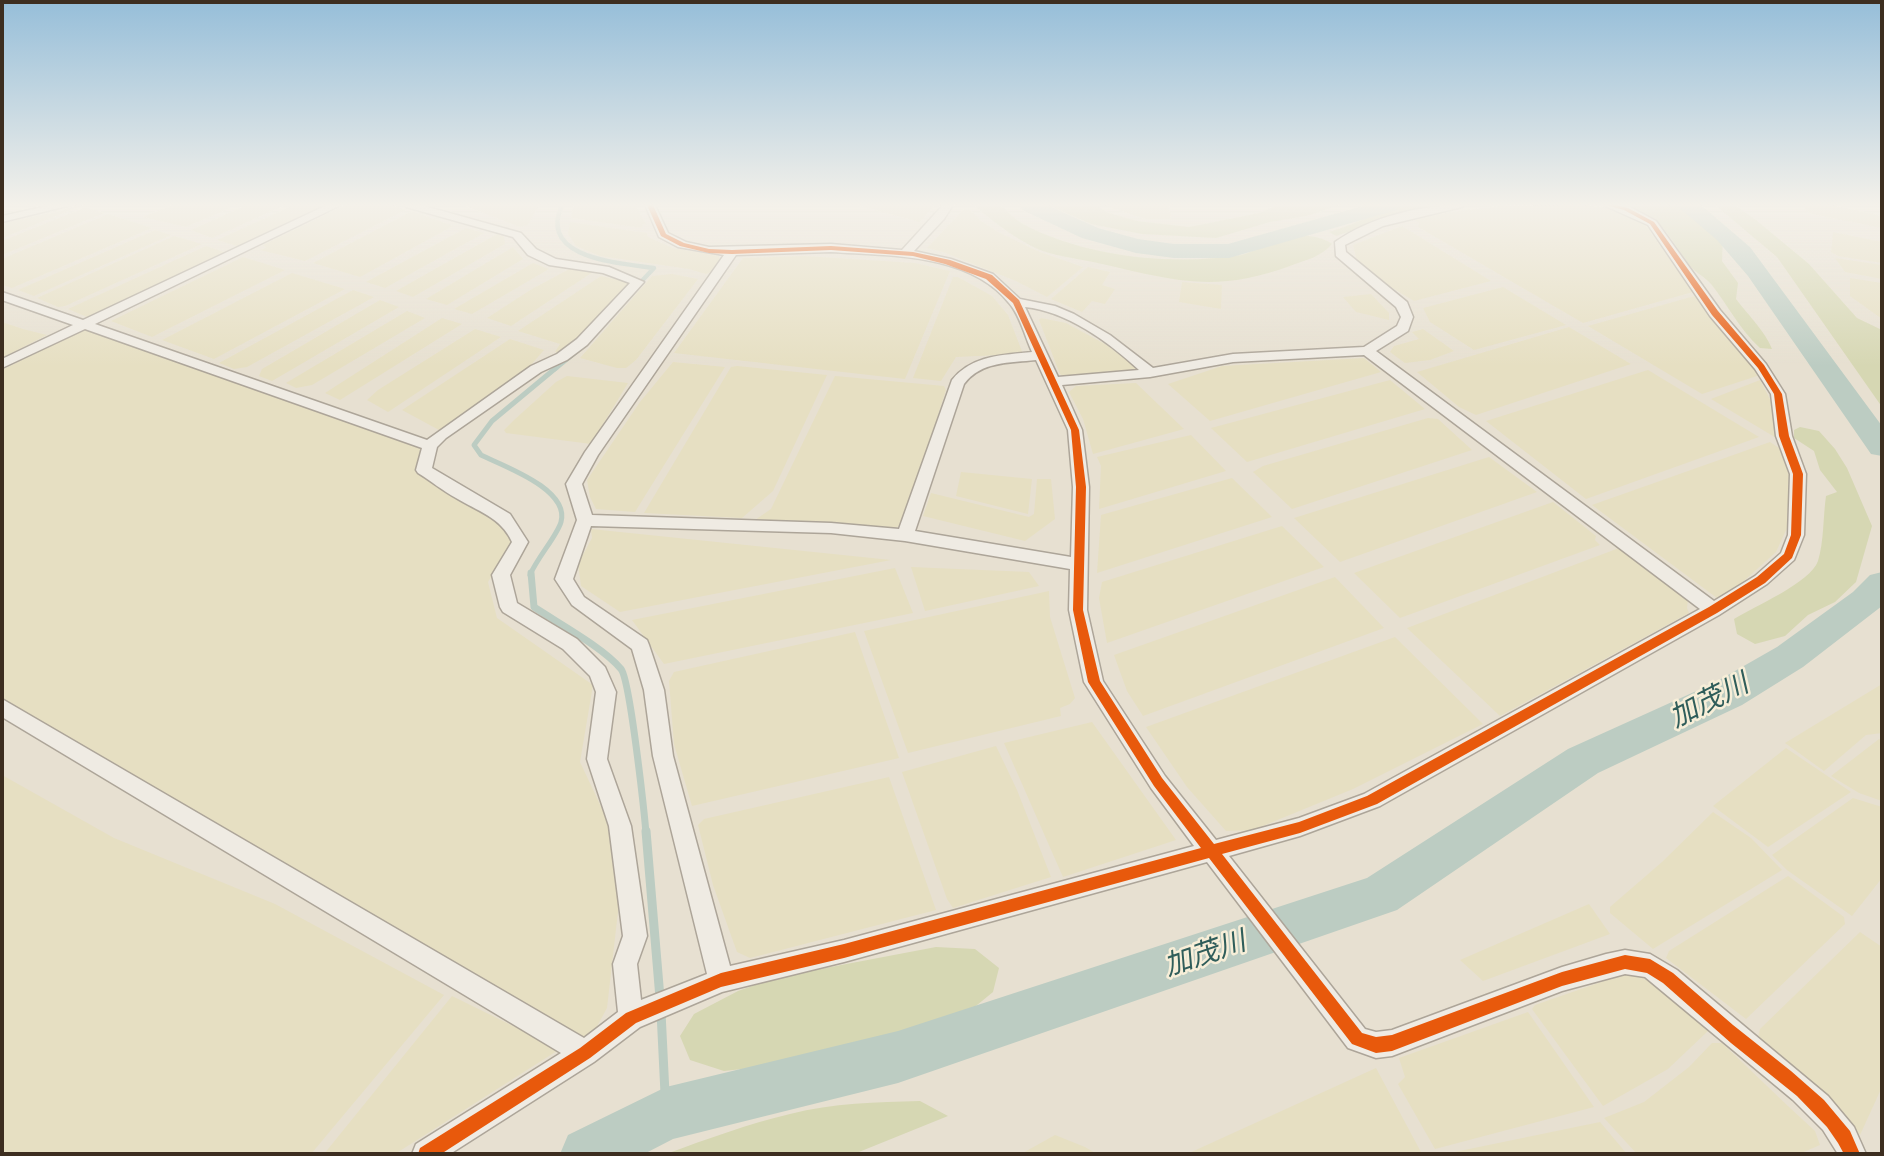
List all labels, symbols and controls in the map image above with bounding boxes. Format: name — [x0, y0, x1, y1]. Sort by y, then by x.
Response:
water label: 加茂川 — [1664, 667, 1754, 735]
water label: 加茂川 — [1160, 924, 1250, 984]

